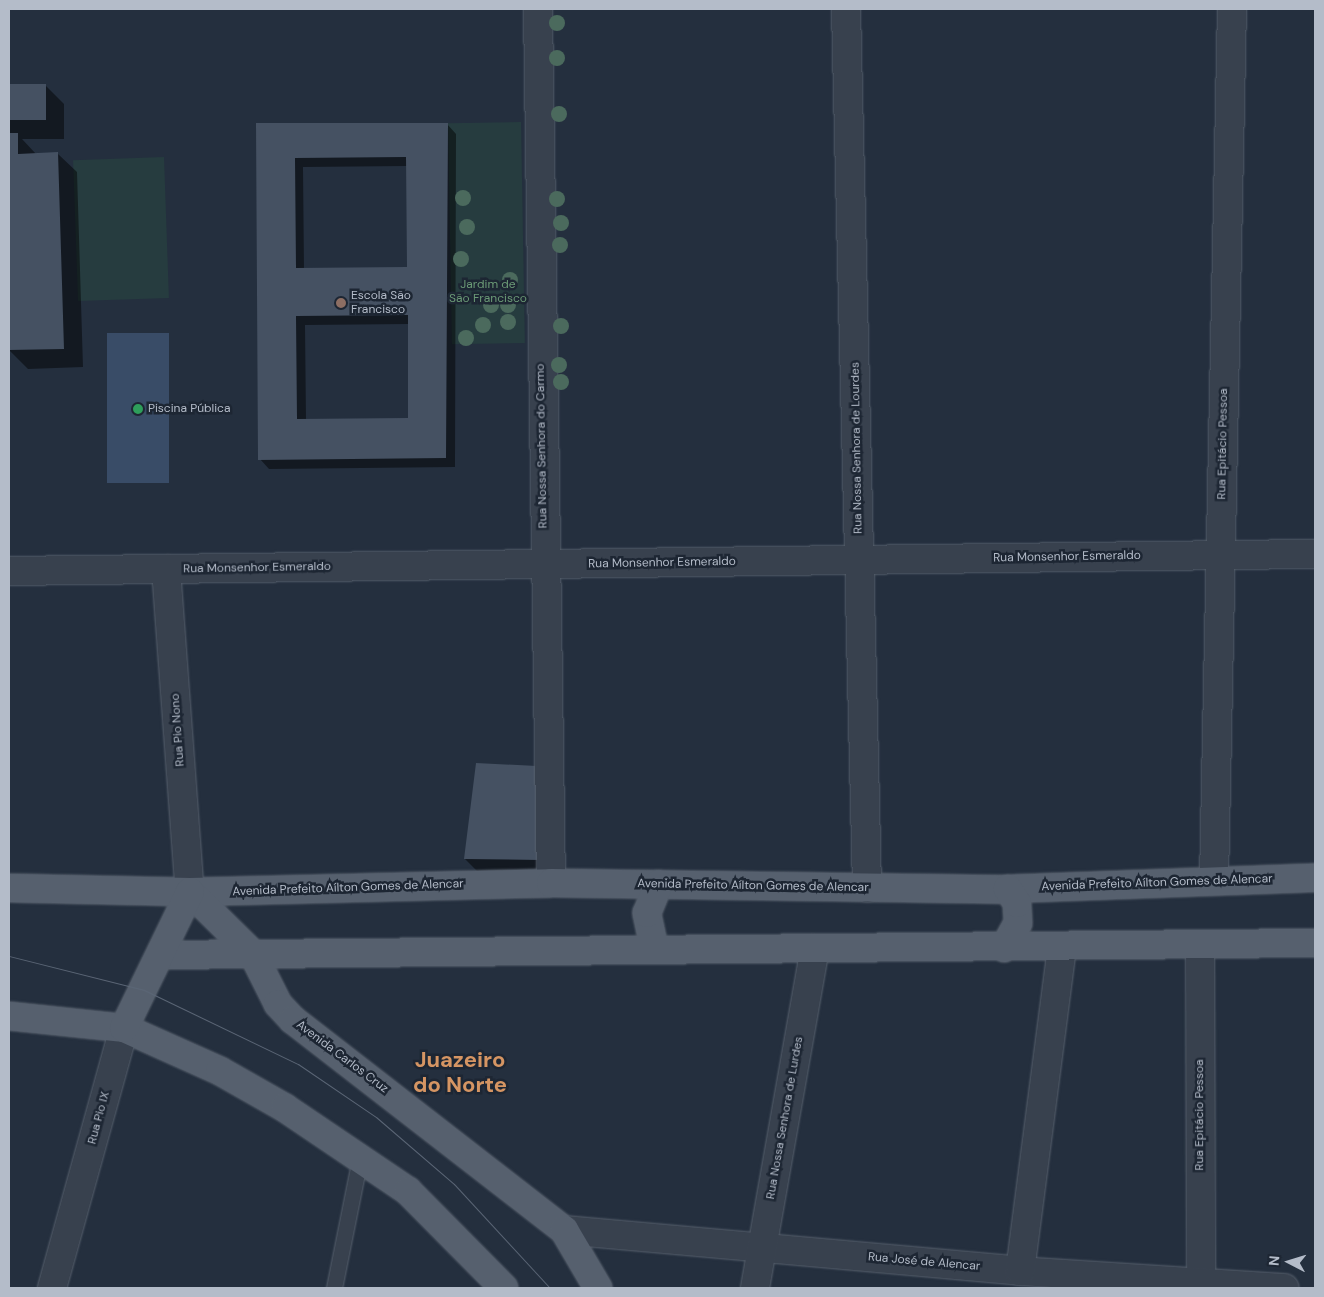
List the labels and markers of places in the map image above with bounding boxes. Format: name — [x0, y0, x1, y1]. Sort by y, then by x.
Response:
place label: Escola São Francisco — [351, 289, 411, 317]
marker: Escola São Francisco — [335, 297, 347, 309]
place label: Piscina Pública — [148, 402, 231, 416]
marker: Piscina Pública — [132, 403, 144, 415]

